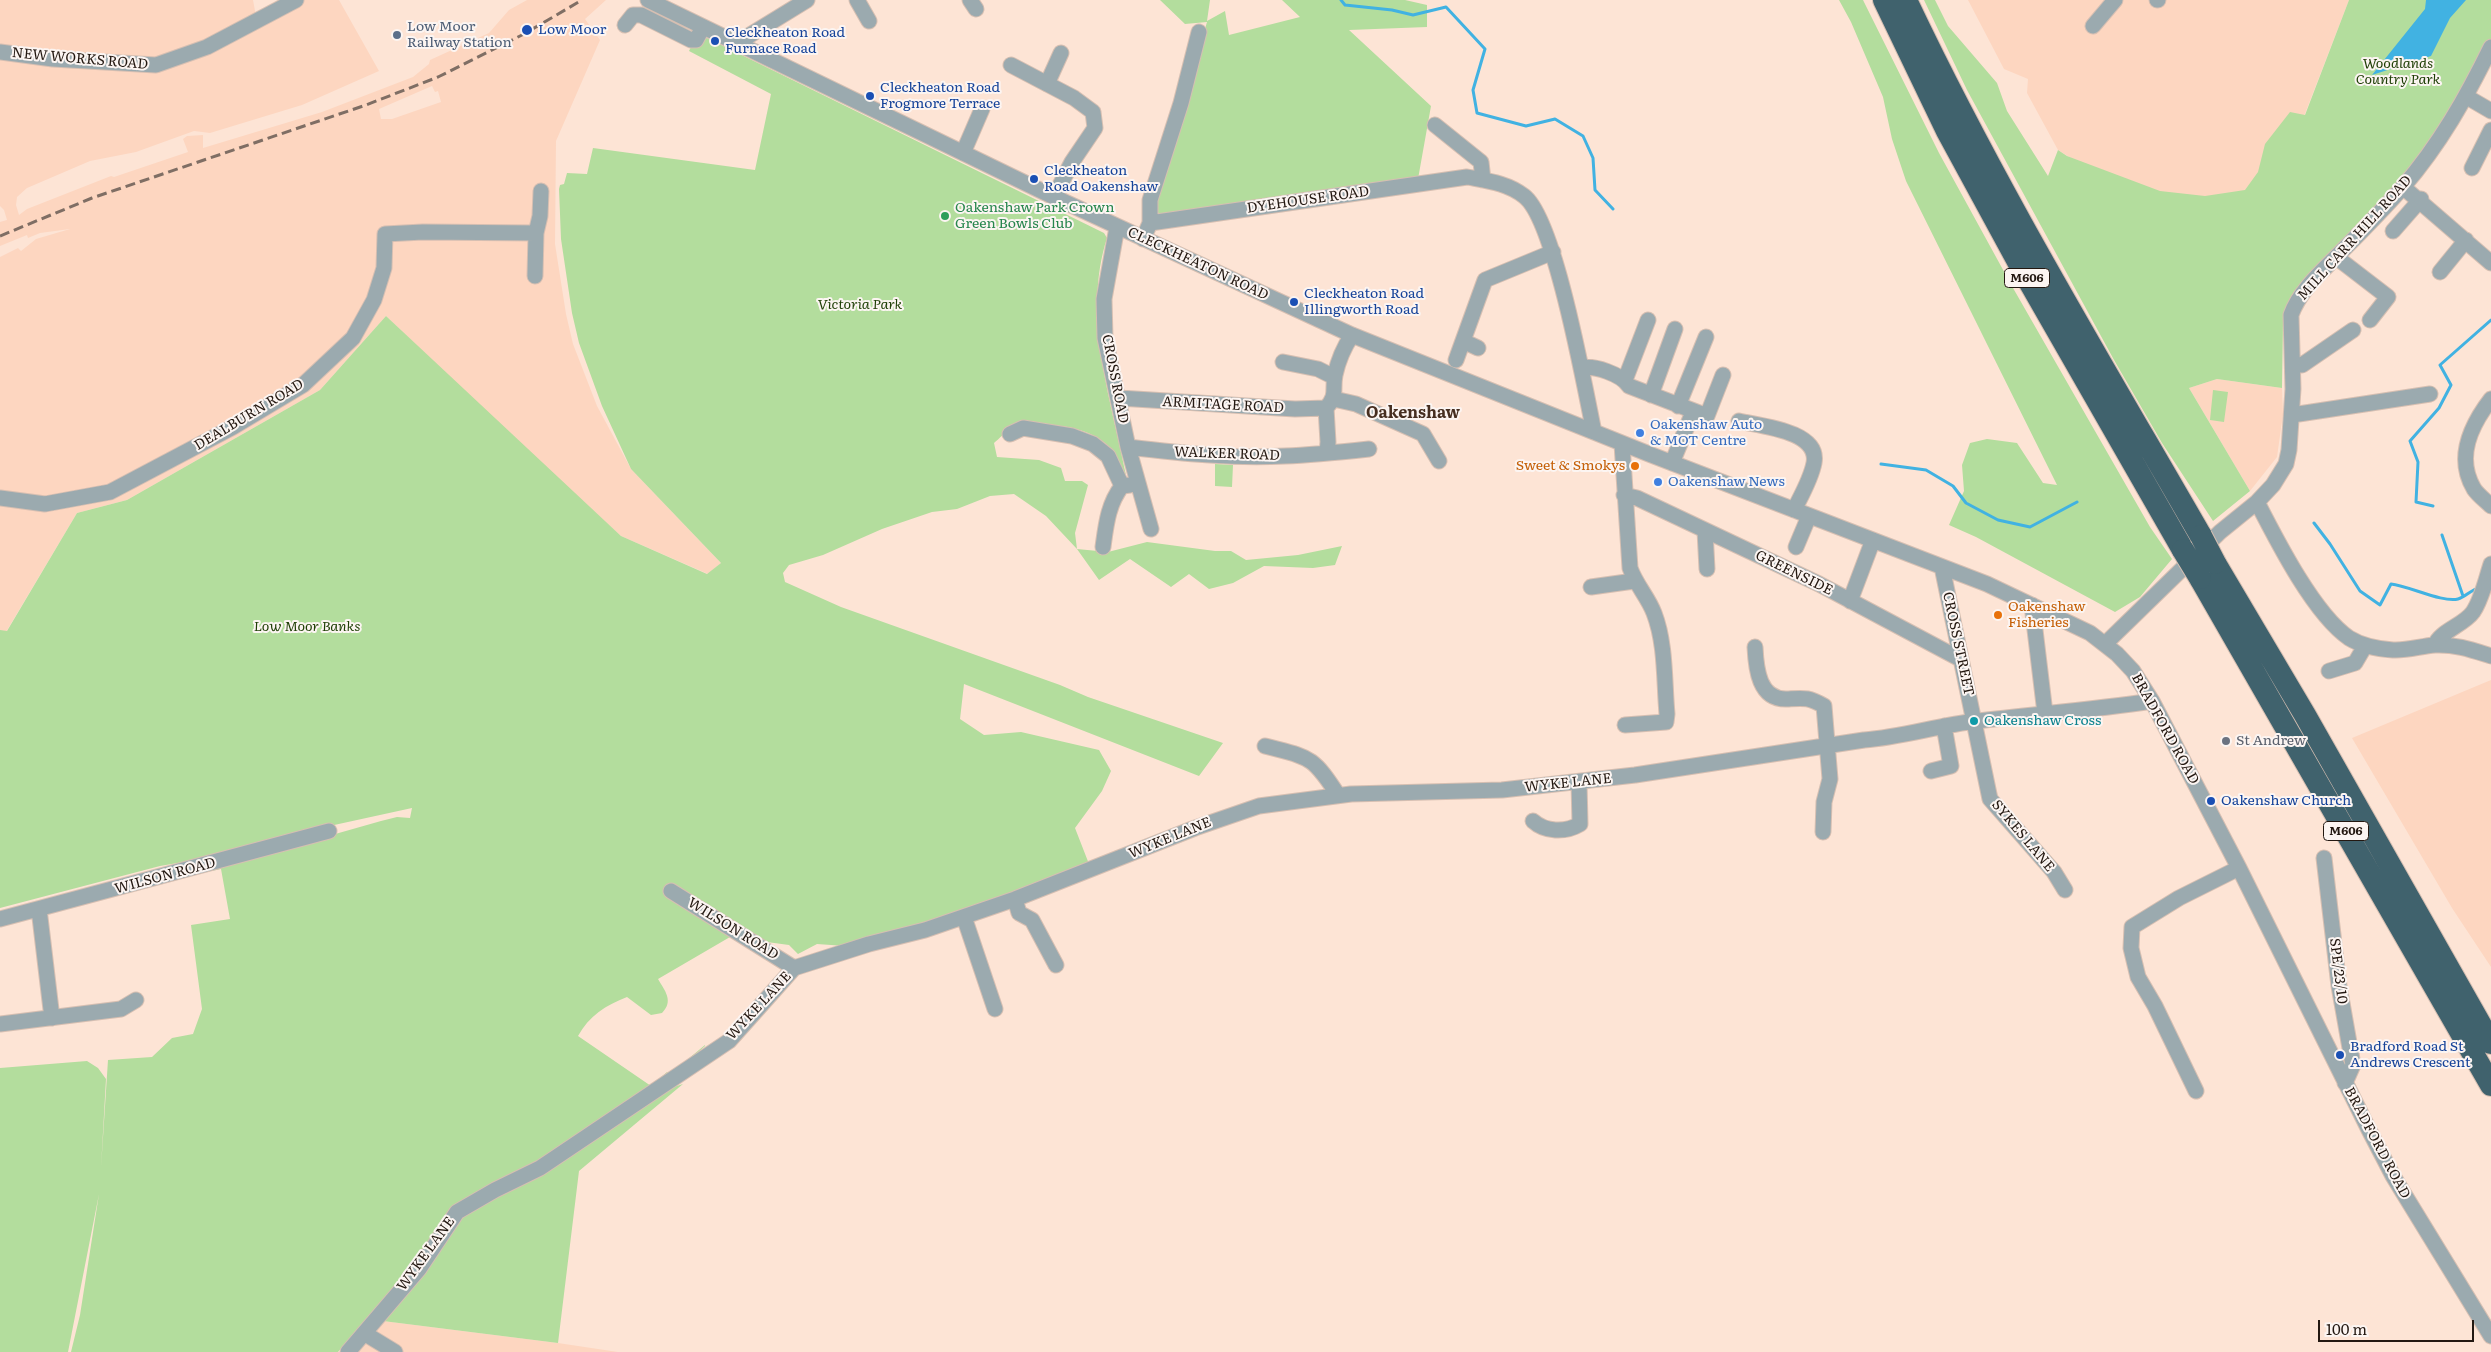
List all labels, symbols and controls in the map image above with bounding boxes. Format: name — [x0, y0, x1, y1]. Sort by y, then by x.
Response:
place label: Low Moor Railway Station — [407, 19, 512, 52]
place label: Low Moor — [538, 22, 606, 38]
marker: Low Moor — [520, 23, 534, 37]
place label: Cleckheaton Road Furnace Road — [725, 25, 845, 58]
marker: Low Moor Railway Station — [391, 29, 403, 41]
marker: Cleckheaton Road Furnace Road — [709, 35, 721, 47]
street label: NEW WORKS ROAD — [11, 45, 149, 73]
park label: Woodlands Country Park — [2356, 56, 2440, 88]
place label: Cleckheaton Road Frogmore Terrace — [880, 80, 1000, 112]
marker: Cleckheaton Road Frogmore Terrace — [864, 90, 876, 102]
place label: Cleckheaton Road Oakenshaw — [1044, 163, 1158, 196]
street label: MILL CARR HILL ROAD — [2295, 172, 2415, 304]
marker: Cleckheaton Road Oakenshaw — [1028, 173, 1040, 185]
street label: DYEHOUSE ROAD — [1246, 183, 1370, 217]
place label: Oakenshaw Park Crown Green Bowls Club — [955, 200, 1114, 232]
marker: Oakenshaw Park Crown Green Bowls Club — [939, 210, 951, 222]
street label: CLECKHEATON ROAD — [1125, 224, 1271, 304]
road number: M606 — [2004, 268, 2050, 288]
place label: Cleckheaton Road Illingworth Road — [1304, 286, 1424, 318]
marker: Cleckheaton Road Illingworth Road — [1288, 296, 1300, 308]
park label: Victoria Park — [818, 297, 902, 313]
street label: CROSS ROAD — [1098, 333, 1132, 425]
street label: DEALBURN ROAD — [191, 376, 307, 454]
street label: ARMITAGE ROAD — [1162, 393, 1284, 417]
district label: Oakenshaw — [1366, 403, 1460, 423]
place label: Oakenshaw Auto & MOT Centre — [1650, 417, 1762, 450]
marker: Oakenshaw Auto & MOT Centre — [1634, 427, 1646, 439]
street label: WALKER ROAD — [1174, 444, 1280, 464]
place label: Sweet & Smokys — [1516, 458, 1625, 474]
marker: Sweet & Smokys — [1629, 460, 1641, 472]
place label: Oakenshaw News — [1668, 474, 1785, 490]
marker: Oakenshaw News — [1652, 476, 1664, 488]
street label: GREENSIDE — [1753, 547, 1835, 599]
street label: CROSS STREET — [1939, 590, 1977, 698]
place label: Oakenshaw Fisheries — [2008, 599, 2085, 632]
marker: Oakenshaw Fisheries — [1992, 609, 2004, 621]
park label: Low Moor Banks — [254, 619, 360, 635]
street label: BRADFORD ROAD — [2128, 671, 2202, 787]
place label: Oakenshaw Cross — [1984, 713, 2101, 729]
marker: Oakenshaw Cross — [1968, 715, 1980, 727]
place label: St Andrew — [2236, 733, 2306, 749]
marker: St Andrew — [2220, 735, 2232, 747]
street label: WYKE LANE — [1524, 770, 1612, 796]
place label: Oakenshaw Church — [2221, 793, 2351, 809]
marker: Oakenshaw Church — [2205, 795, 2217, 807]
street label: SYKES LANE — [1988, 797, 2058, 875]
street label: WYKE LANE — [1126, 814, 1214, 862]
road number: M606 — [2324, 821, 2368, 840]
street label: WILSON ROAD — [113, 854, 217, 898]
street label: WILSON ROAD — [684, 894, 782, 964]
street label: SPE/23/10 — [2326, 937, 2350, 1005]
street label: WYKE LANE — [723, 968, 795, 1044]
place label: Bradford Road St Andrews Crescent — [2350, 1039, 2471, 1072]
marker: Bradford Road St Andrews Crescent — [2334, 1049, 2346, 1061]
street label: BRADFORD ROAD — [2341, 1084, 2413, 1202]
street label: WYKE LANE — [394, 1214, 458, 1294]
scale bar — [2321, 1310, 2477, 1342]
text: 100 m — [2326, 1317, 2367, 1340]

